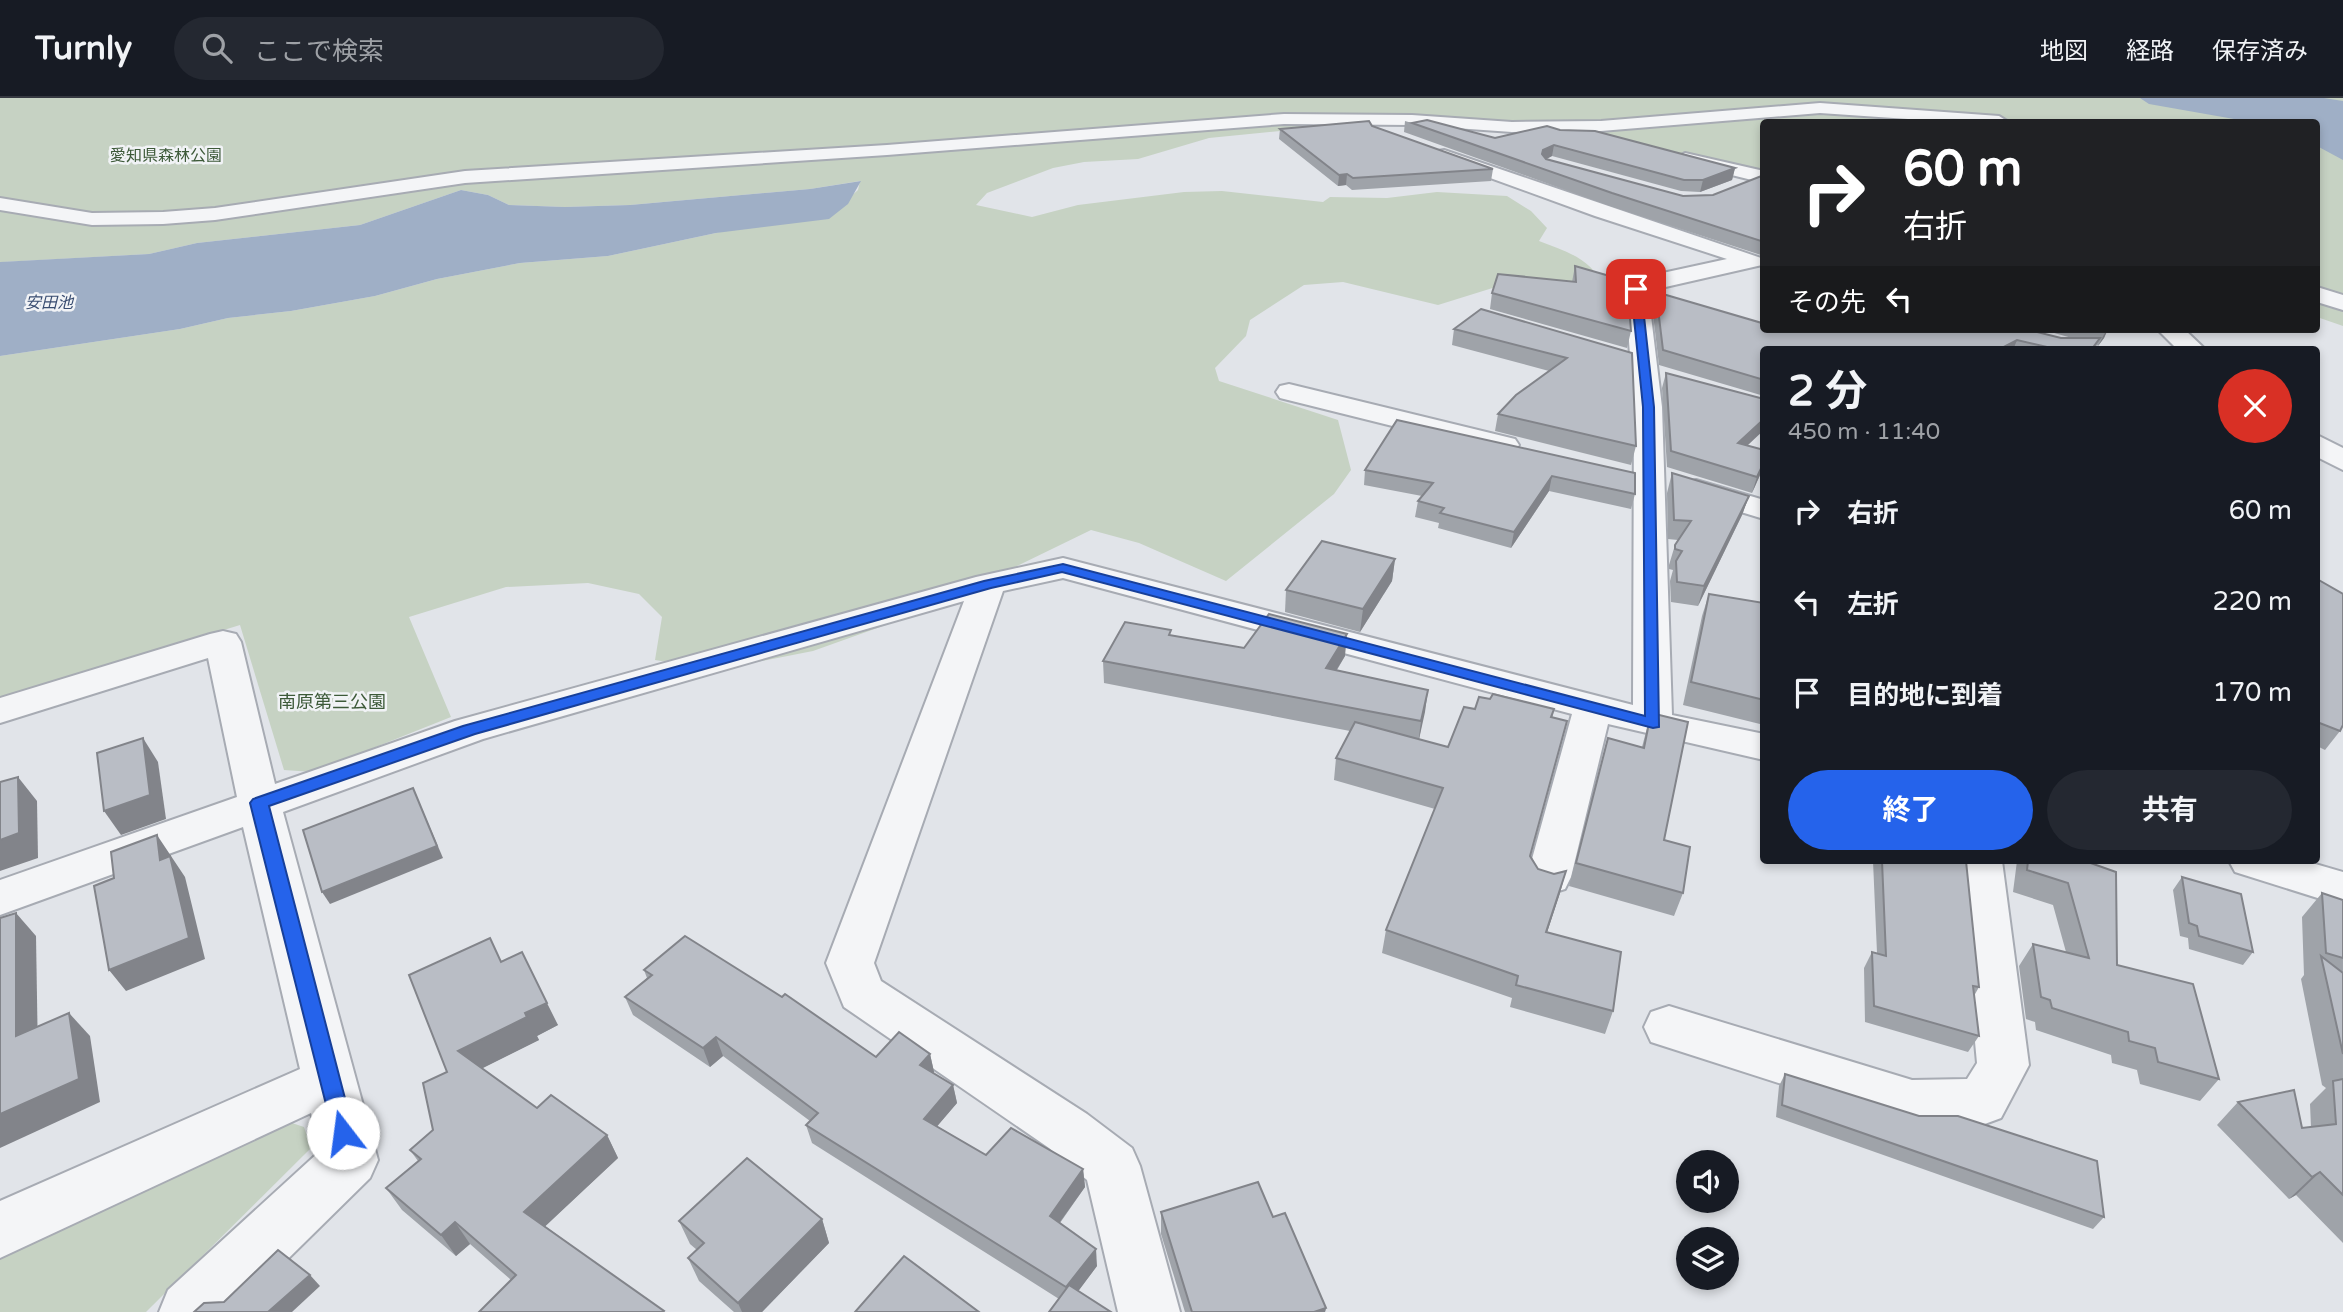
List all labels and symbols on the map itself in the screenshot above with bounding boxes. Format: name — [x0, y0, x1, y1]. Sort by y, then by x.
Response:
park label: 愛知県森林公園 — [110, 146, 222, 166]
pin — [1606, 259, 1666, 319]
water label: 安田池 — [25, 293, 75, 313]
park label: 南原第三公園 — [278, 691, 386, 713]
position arrow — [306, 1096, 380, 1170]

